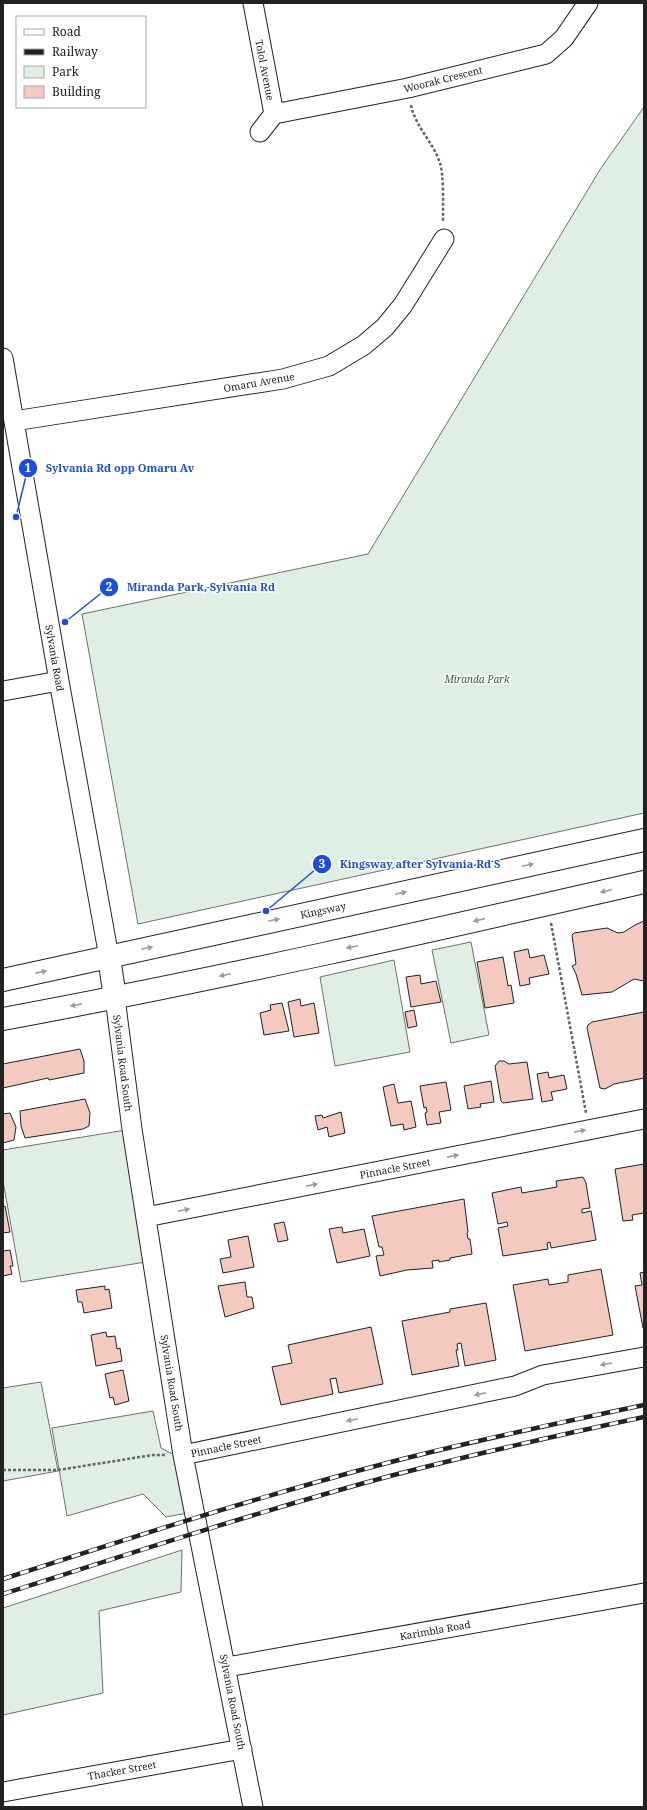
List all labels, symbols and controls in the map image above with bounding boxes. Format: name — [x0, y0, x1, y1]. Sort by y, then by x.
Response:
legend — [16, 16, 146, 108]
text: Road — [52, 23, 82, 40]
street label: Tolol Avenue — [252, 38, 278, 102]
text: Railway — [52, 43, 98, 60]
street label: Woorak Crescent — [402, 62, 484, 96]
text: Park — [52, 63, 80, 80]
text: Building — [52, 83, 101, 100]
street label: Omaru Avenue — [222, 369, 296, 395]
callout: Sylvania Rd opp Omaru Av — [18, 457, 202, 480]
text: 1 — [25, 459, 32, 476]
text: Sylvania Rd opp Omaru Av — [46, 460, 194, 475]
callout: Miranda Park, Sylvania Rd — [99, 575, 283, 598]
text: 2 — [106, 578, 113, 595]
text: Miranda Park, Sylvania Rd — [127, 579, 275, 594]
street label: Sylvania Road — [42, 624, 68, 692]
park label: Miranda Park — [443, 672, 510, 686]
callout: Kingsway after Sylvania Rd S — [312, 852, 508, 875]
text: 3 — [319, 855, 326, 872]
text: Kingsway after Sylvania Rd S — [340, 856, 500, 871]
one-way arrow — [522, 861, 534, 867]
one-way arrow — [600, 888, 612, 894]
one-way arrow — [395, 889, 407, 895]
street label: Kingsway — [299, 898, 347, 922]
one-way arrow — [268, 917, 280, 923]
one-way arrow — [473, 917, 485, 923]
one-way arrow — [141, 945, 153, 951]
one-way arrow — [346, 945, 358, 951]
one-way arrow — [35, 968, 47, 974]
one-way arrow — [219, 972, 231, 978]
one-way arrow — [70, 1003, 82, 1009]
street label: Sylvania Road South — [110, 1014, 136, 1113]
one-way arrow — [574, 1128, 586, 1134]
one-way arrow — [447, 1153, 459, 1159]
street label: Pinnacle Street — [359, 1154, 432, 1182]
one-way arrow — [305, 1181, 318, 1187]
one-way arrow — [178, 1207, 190, 1213]
street label: Sylvania Road South — [157, 1334, 187, 1433]
one-way arrow — [600, 1361, 612, 1367]
one-way arrow — [473, 1391, 486, 1397]
one-way arrow — [346, 1418, 358, 1424]
street label: Pinnacle Street — [190, 1432, 263, 1460]
street label: Karimbla Road — [399, 1617, 471, 1643]
street label: Sylvania Road South — [217, 1653, 249, 1752]
street label: Thacker Street — [87, 1757, 158, 1783]

